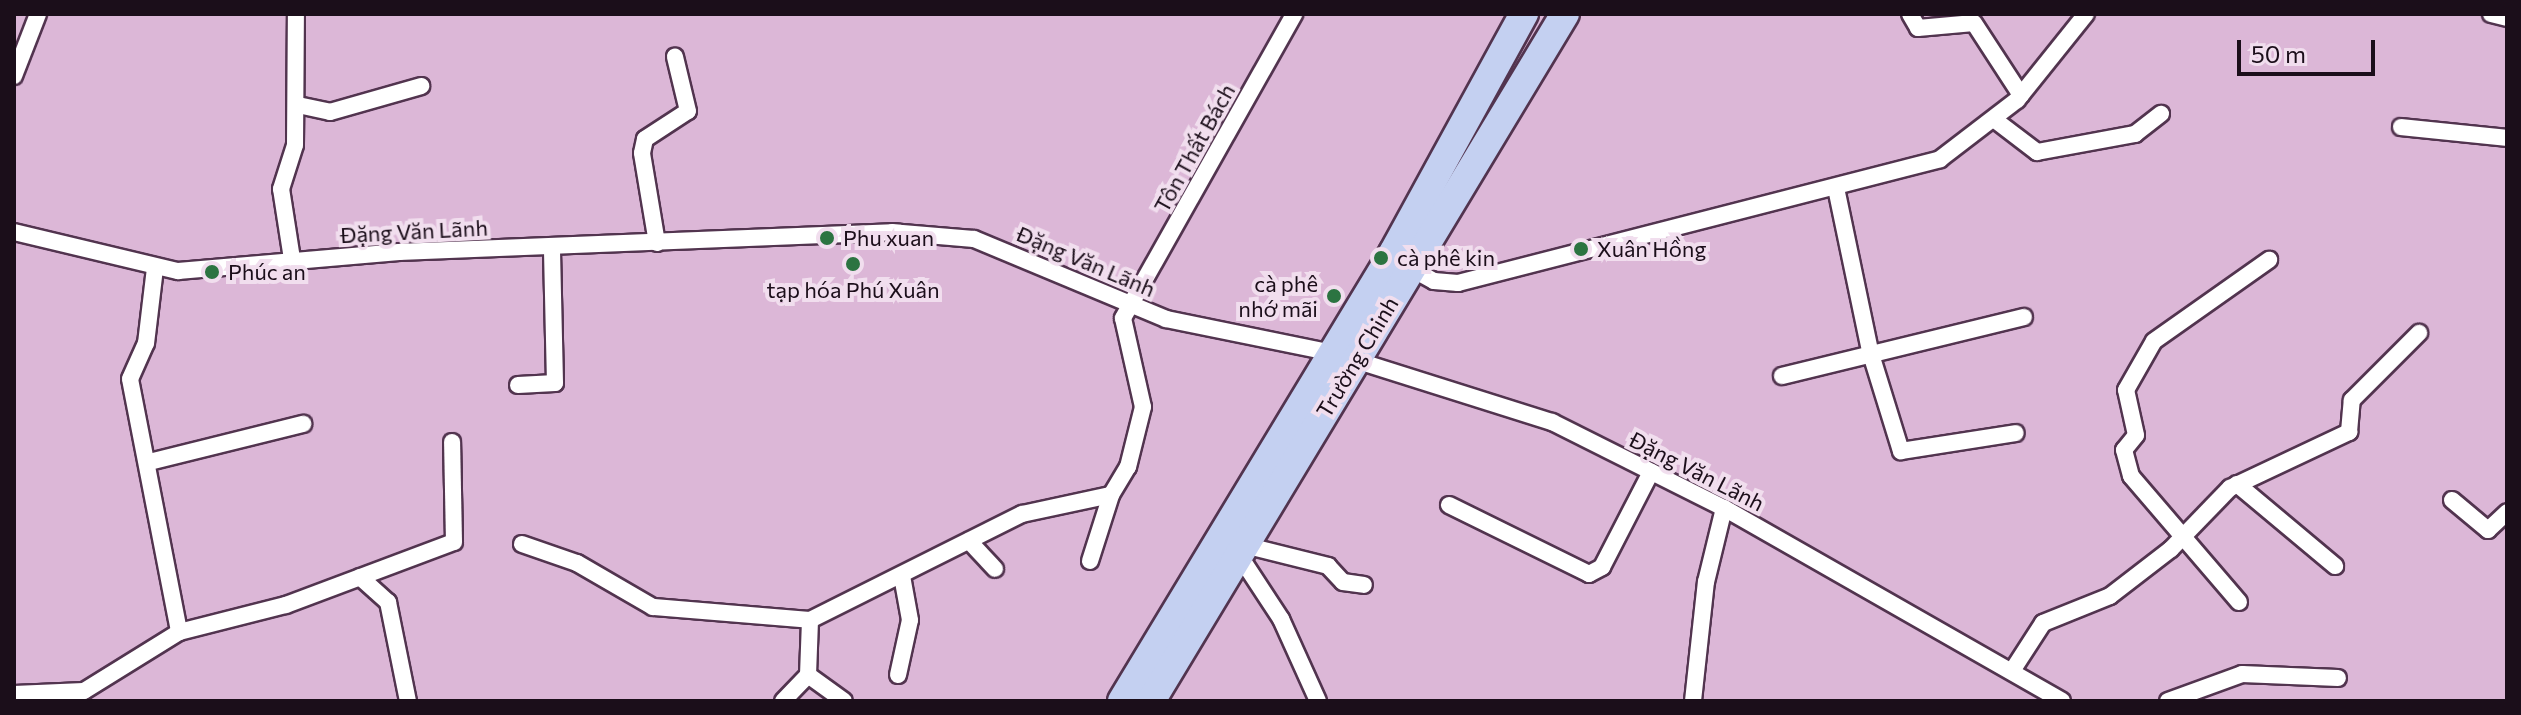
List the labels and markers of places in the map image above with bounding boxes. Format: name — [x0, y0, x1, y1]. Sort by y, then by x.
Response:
place label: Phu xuan — [843, 225, 934, 251]
marker: Phu xuan — [818, 229, 836, 247]
place label: Xuân Hồng — [1597, 236, 1706, 262]
marker: Xuân Hồng — [1572, 240, 1590, 258]
place label: cà phê kin — [1397, 245, 1495, 271]
marker: cà phê kin — [1372, 249, 1390, 267]
marker: tạp hóa Phú Xuân — [844, 255, 862, 273]
place label: Phúc an — [228, 259, 306, 285]
marker: Phúc an — [203, 263, 221, 281]
place label: cà phê nhớ mãi — [1238, 270, 1318, 322]
place label: tạp hóa Phú Xuân — [767, 277, 939, 303]
marker: cà phê nhớ mãi — [1325, 287, 1343, 305]

